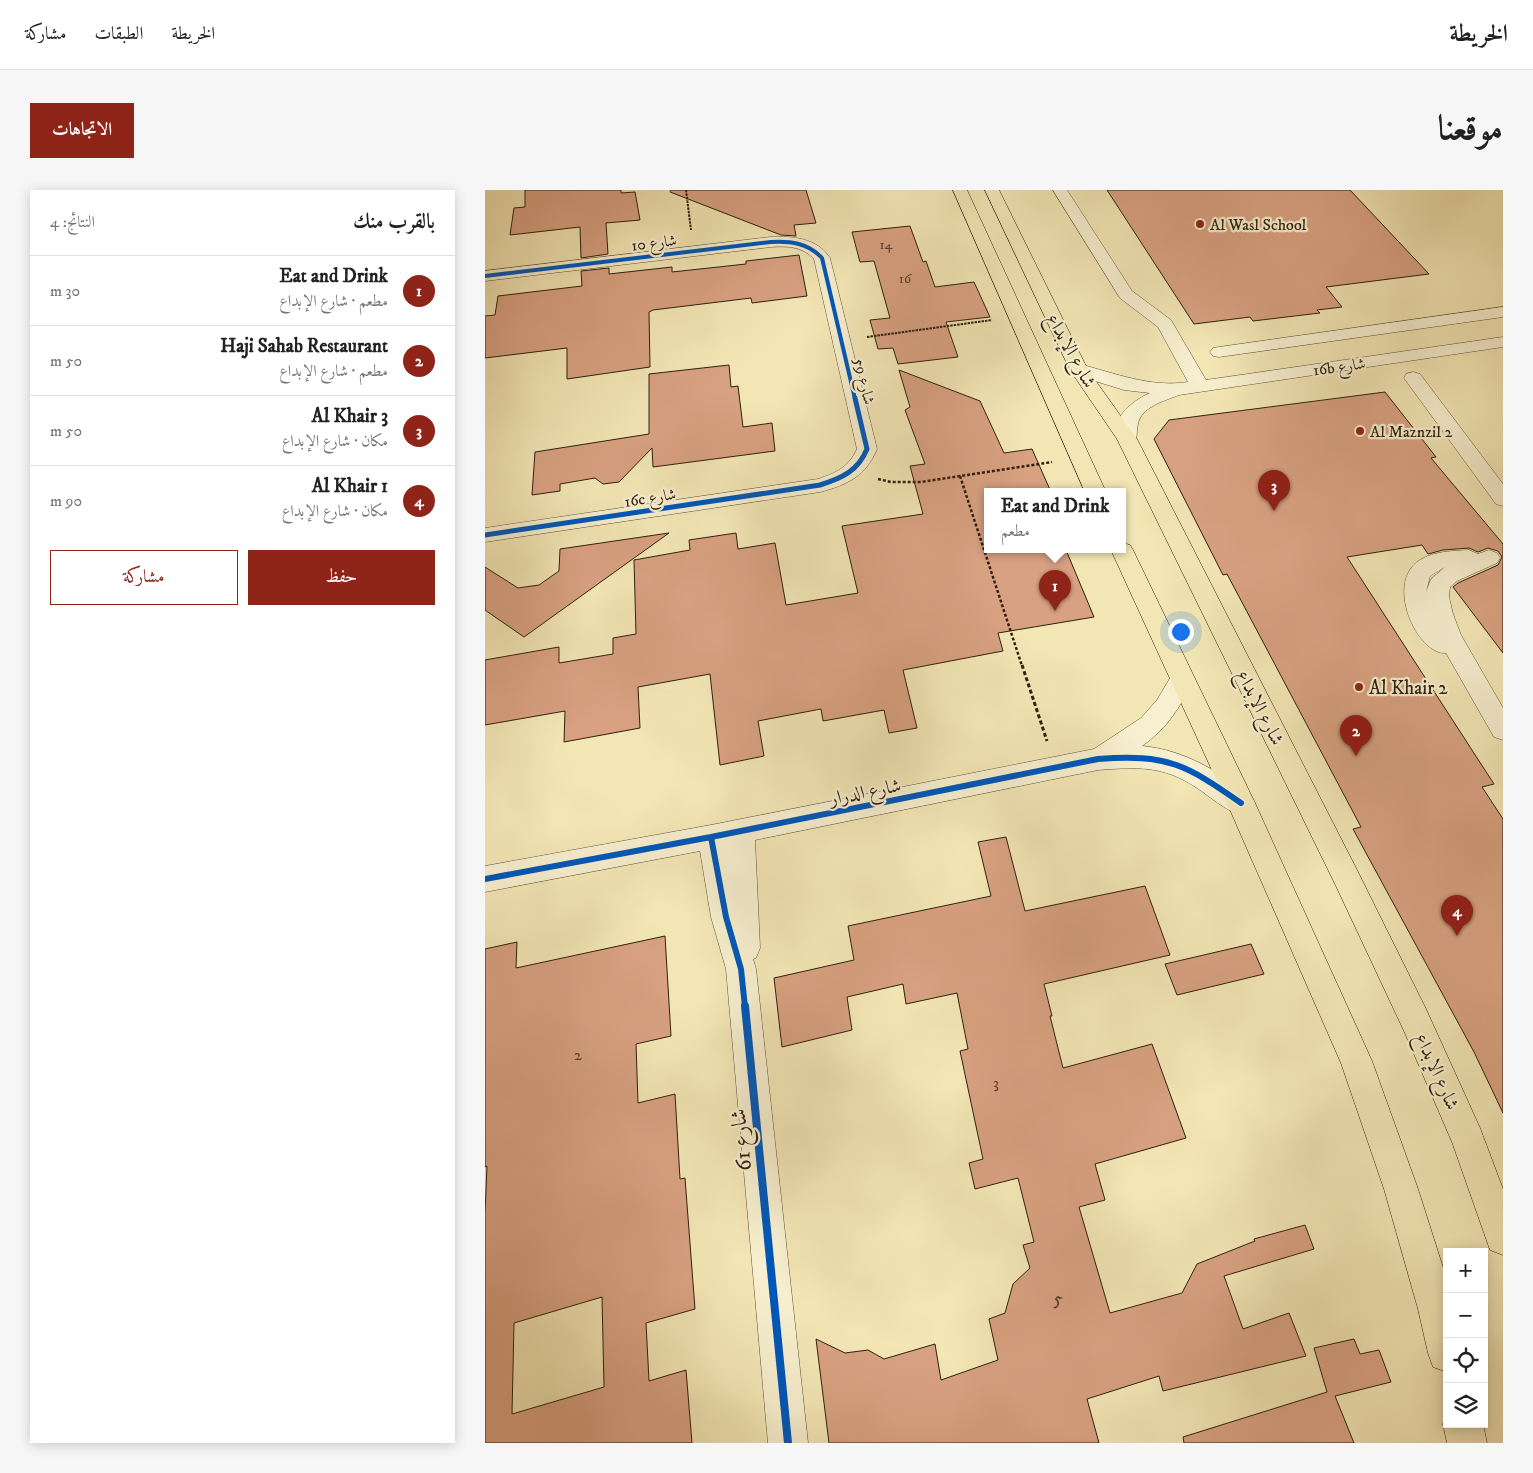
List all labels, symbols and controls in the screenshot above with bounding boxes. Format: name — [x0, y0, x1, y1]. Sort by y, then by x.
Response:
text: الخريطة — [1450, 19, 1508, 49]
text: مشاركة — [25, 23, 66, 45]
text: الطبقات — [94, 23, 143, 45]
text: الخريطة — [171, 23, 215, 45]
button: الاتجاهات — [30, 103, 134, 158]
text: موقعنا — [1438, 107, 1503, 151]
text: بالقرب منك — [353, 209, 435, 235]
text: النتائج: 4 — [50, 212, 95, 232]
place label: Al Wasl School — [1210, 215, 1307, 235]
marker: Al Wasl School — [1194, 218, 1206, 230]
street label: شارع 10 — [630, 230, 678, 259]
house number: 14 — [879, 236, 894, 254]
text: Eat and Drink — [279, 265, 388, 288]
house number: 16 — [899, 270, 912, 288]
text: 30 m — [50, 281, 80, 301]
text: 1 — [416, 281, 422, 301]
text: مطعم · شارع الإبداع — [279, 291, 388, 311]
street label: شارع الإبداع — [1038, 309, 1101, 393]
text: Haji Sahab Restaurant — [220, 335, 388, 358]
text: 50 m — [50, 351, 82, 371]
text: 2 — [415, 351, 423, 371]
street label: 16b شارع — [1312, 353, 1367, 384]
street label: شارع 59 — [846, 356, 879, 407]
text: مطعم · شارع الإبداع — [279, 361, 388, 381]
text: Al Khair 3 — [312, 405, 388, 428]
text: 50 m — [50, 421, 82, 441]
text: 3 — [416, 421, 422, 441]
place label: Al Maznzil 2 — [1370, 422, 1452, 442]
marker: Al Maznzil 2 — [1354, 425, 1366, 437]
text: مكان · شارع الإبداع — [282, 431, 388, 451]
pin: 3 — [1258, 470, 1290, 511]
text: Al Khair 1 — [312, 475, 388, 498]
street label: 16c شارع — [623, 484, 678, 515]
popup — [984, 488, 1126, 553]
text: 90 m — [50, 491, 82, 511]
text: 4 — [414, 491, 424, 511]
text: Eat and Drink — [1001, 495, 1109, 518]
text: مكان · شارع الإبداع — [282, 501, 388, 521]
text: مطعم — [1001, 521, 1030, 541]
button: مشاركة — [50, 550, 238, 605]
button: حفظ — [248, 550, 435, 605]
pin: 1 — [1039, 570, 1071, 611]
your location — [1168, 619, 1194, 645]
street label: شارع الإبداع — [1228, 666, 1288, 751]
place label: Al Khair 2 — [1369, 677, 1448, 700]
marker: Al Khair 2 — [1353, 681, 1365, 693]
pin: 2 — [1340, 715, 1372, 756]
street label: شارع الدرار — [826, 774, 904, 814]
pin: 4 — [1441, 895, 1473, 936]
street label: شارع الإبداع — [1407, 1030, 1464, 1115]
house number: 2 — [574, 1045, 582, 1065]
house number: 3 — [993, 1073, 999, 1093]
street label: شارع 61 — [725, 1107, 762, 1172]
map controls — [1443, 1248, 1488, 1428]
button: + — [1443, 1248, 1488, 1293]
house number: 5 — [1053, 1288, 1063, 1311]
button: − — [1443, 1293, 1488, 1338]
button: locate — [1443, 1338, 1488, 1383]
button: layers — [1443, 1383, 1488, 1428]

